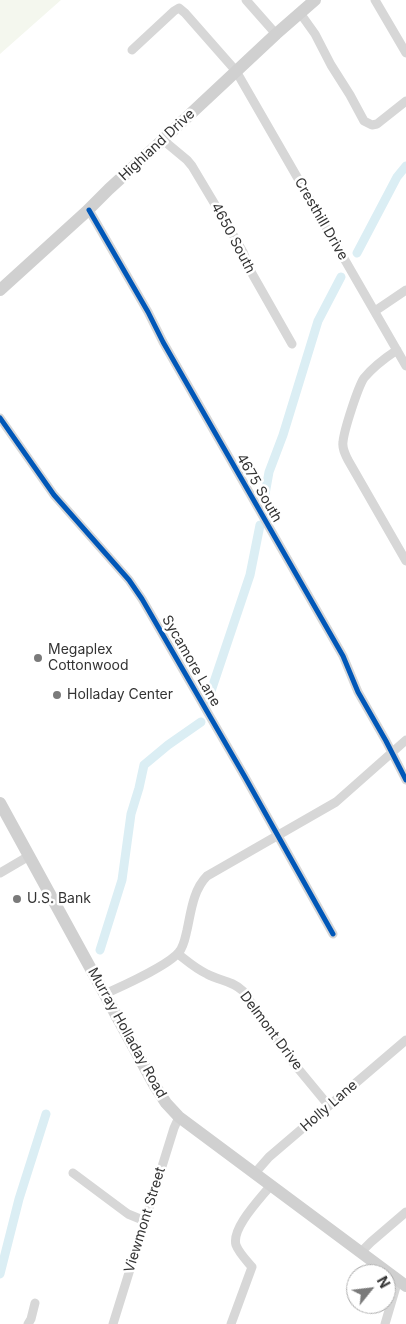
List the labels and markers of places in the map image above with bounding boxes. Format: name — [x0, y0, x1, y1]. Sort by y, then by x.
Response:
place label: Megaplex Cottonwood — [48, 642, 129, 674]
marker: Megaplex Cottonwood — [32, 652, 44, 664]
place label: Holladay Center — [67, 687, 173, 703]
marker: Holladay Center — [51, 689, 63, 701]
place label: U.S. Bank — [27, 891, 91, 907]
marker: U.S. Bank — [11, 893, 23, 905]

